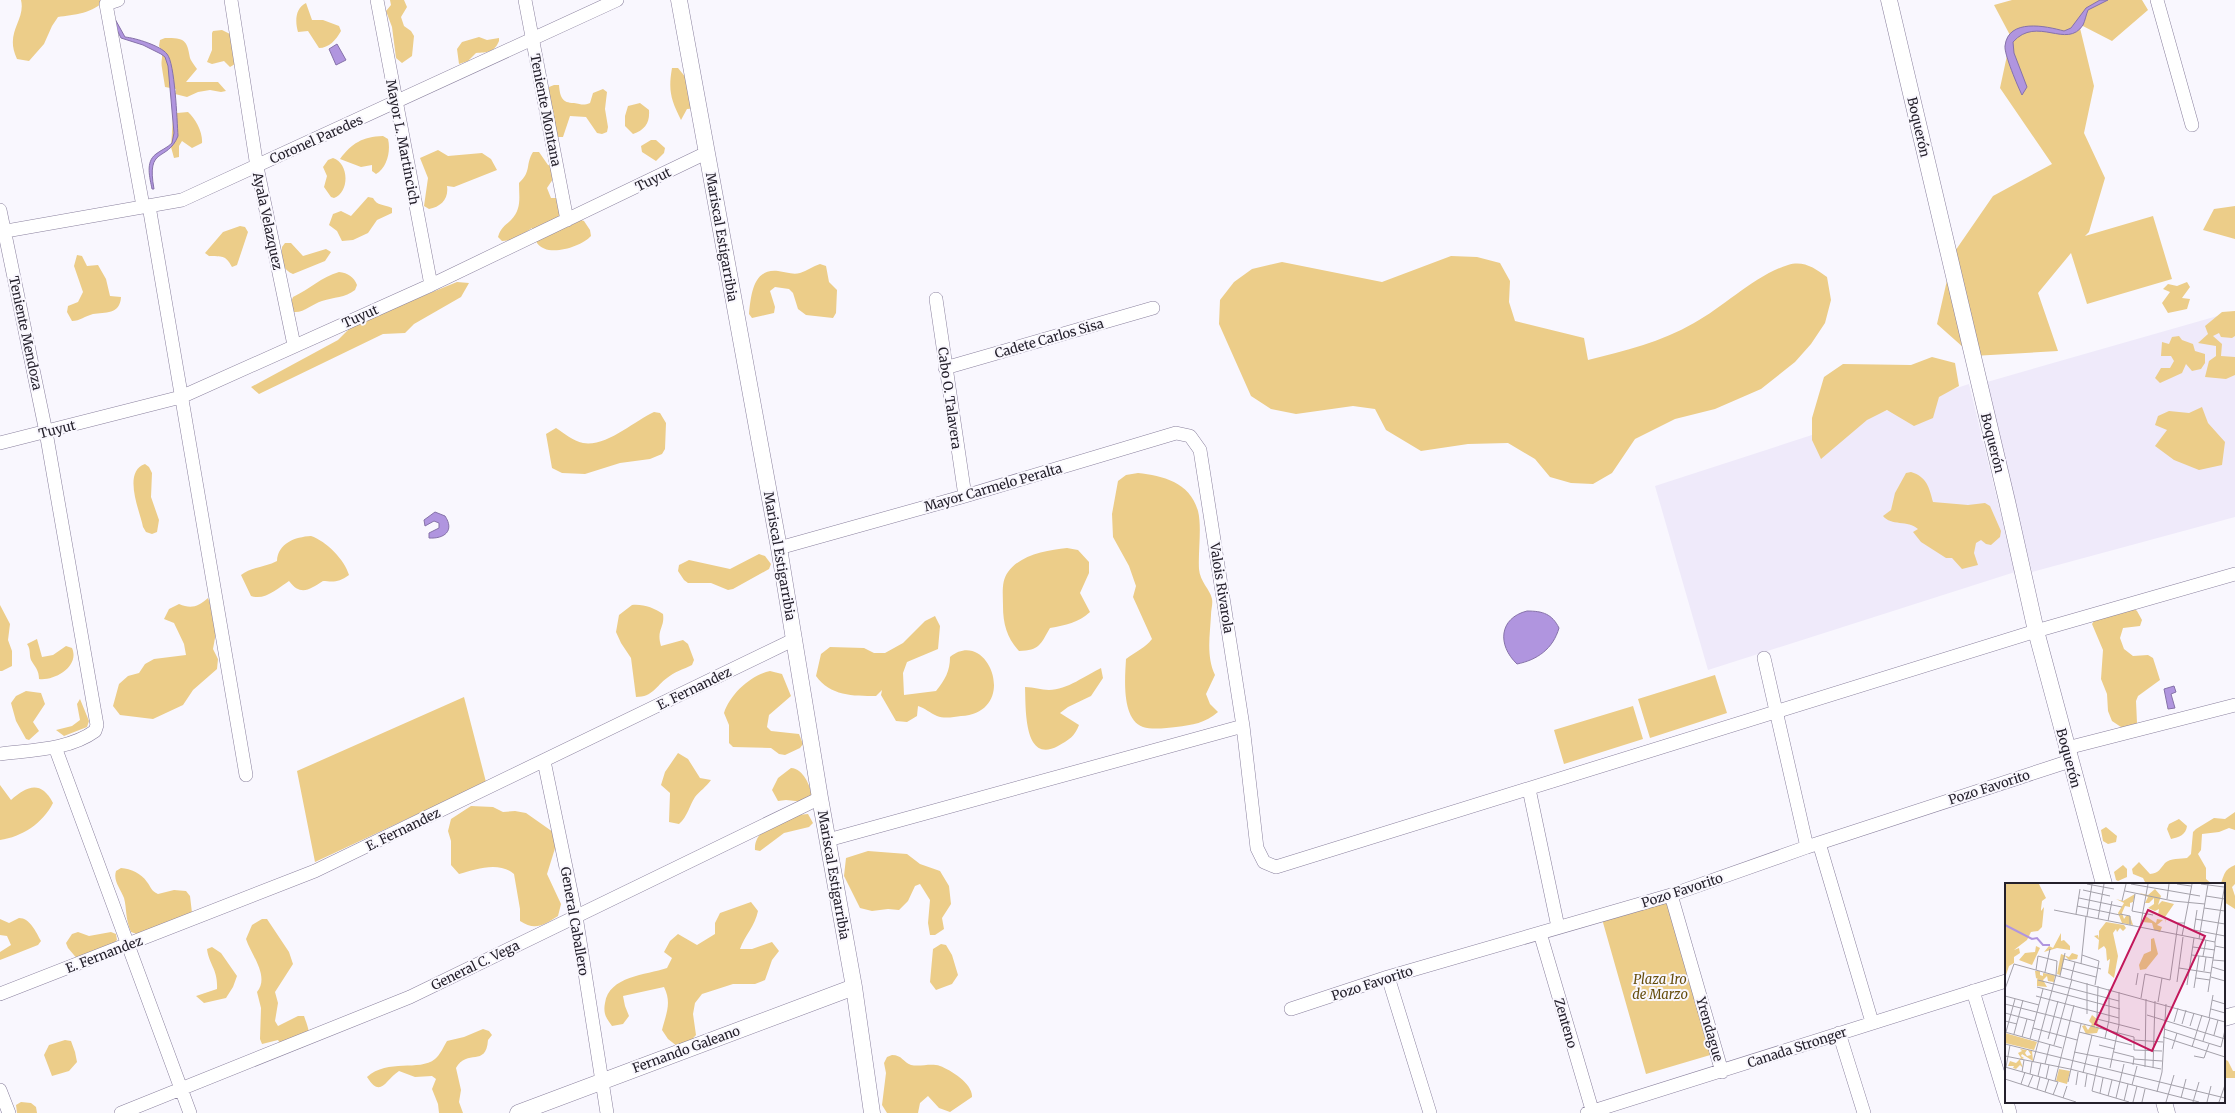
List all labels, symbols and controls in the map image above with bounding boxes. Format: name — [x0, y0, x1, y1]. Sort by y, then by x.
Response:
street label: Teniente Montana — [526, 52, 565, 168]
street label: Mayor L. Martincich — [382, 78, 423, 207]
street label: Boquerón — [1903, 95, 1934, 159]
street label: Coronel Paredes — [267, 111, 365, 168]
street label: Tuyut — [633, 164, 674, 195]
street label: Ayala Velazquez — [249, 170, 286, 271]
street label: Mariscal Estigarribia — [702, 171, 741, 303]
street label: Teniente Mendoza — [5, 275, 46, 392]
street label: Tuyut — [340, 301, 381, 332]
street label: Cadete Carlos Sisa — [993, 315, 1106, 362]
street label: Cabo O. Talavera — [934, 346, 965, 450]
street label: Boquerón — [1977, 411, 2008, 475]
street label: Tuyut — [37, 417, 77, 442]
street label: Mayor Carmelo Peralta — [922, 460, 1064, 515]
street label: Mariscal Estigarribia — [760, 490, 799, 622]
street label: Valois Rivarola — [1206, 541, 1237, 635]
street label: E. Fernandez — [654, 663, 734, 714]
street label: Boquerón — [2052, 726, 2085, 790]
street label: Pozo Favorito — [1946, 766, 2032, 809]
street label: E. Fernandez — [363, 804, 443, 855]
street label: Mariscal Estigarribia — [814, 809, 853, 941]
street label: General Caballero — [557, 865, 593, 977]
street label: Pozo Favorito — [1639, 869, 1725, 912]
inset map — [2005, 883, 2225, 1103]
street label: E. Fernandez — [63, 932, 145, 977]
street label: General C. Vega — [428, 937, 522, 994]
street label: Pozo Favorito — [1329, 962, 1415, 1005]
park label: Plaza 1ro de Marzo — [1632, 971, 1688, 1003]
street label: Yrendague — [1692, 994, 1727, 1064]
street label: Zenteno — [1550, 996, 1581, 1051]
street label: Fernando Galeano — [630, 1022, 743, 1077]
street label: Canada Stronger — [1745, 1023, 1849, 1072]

